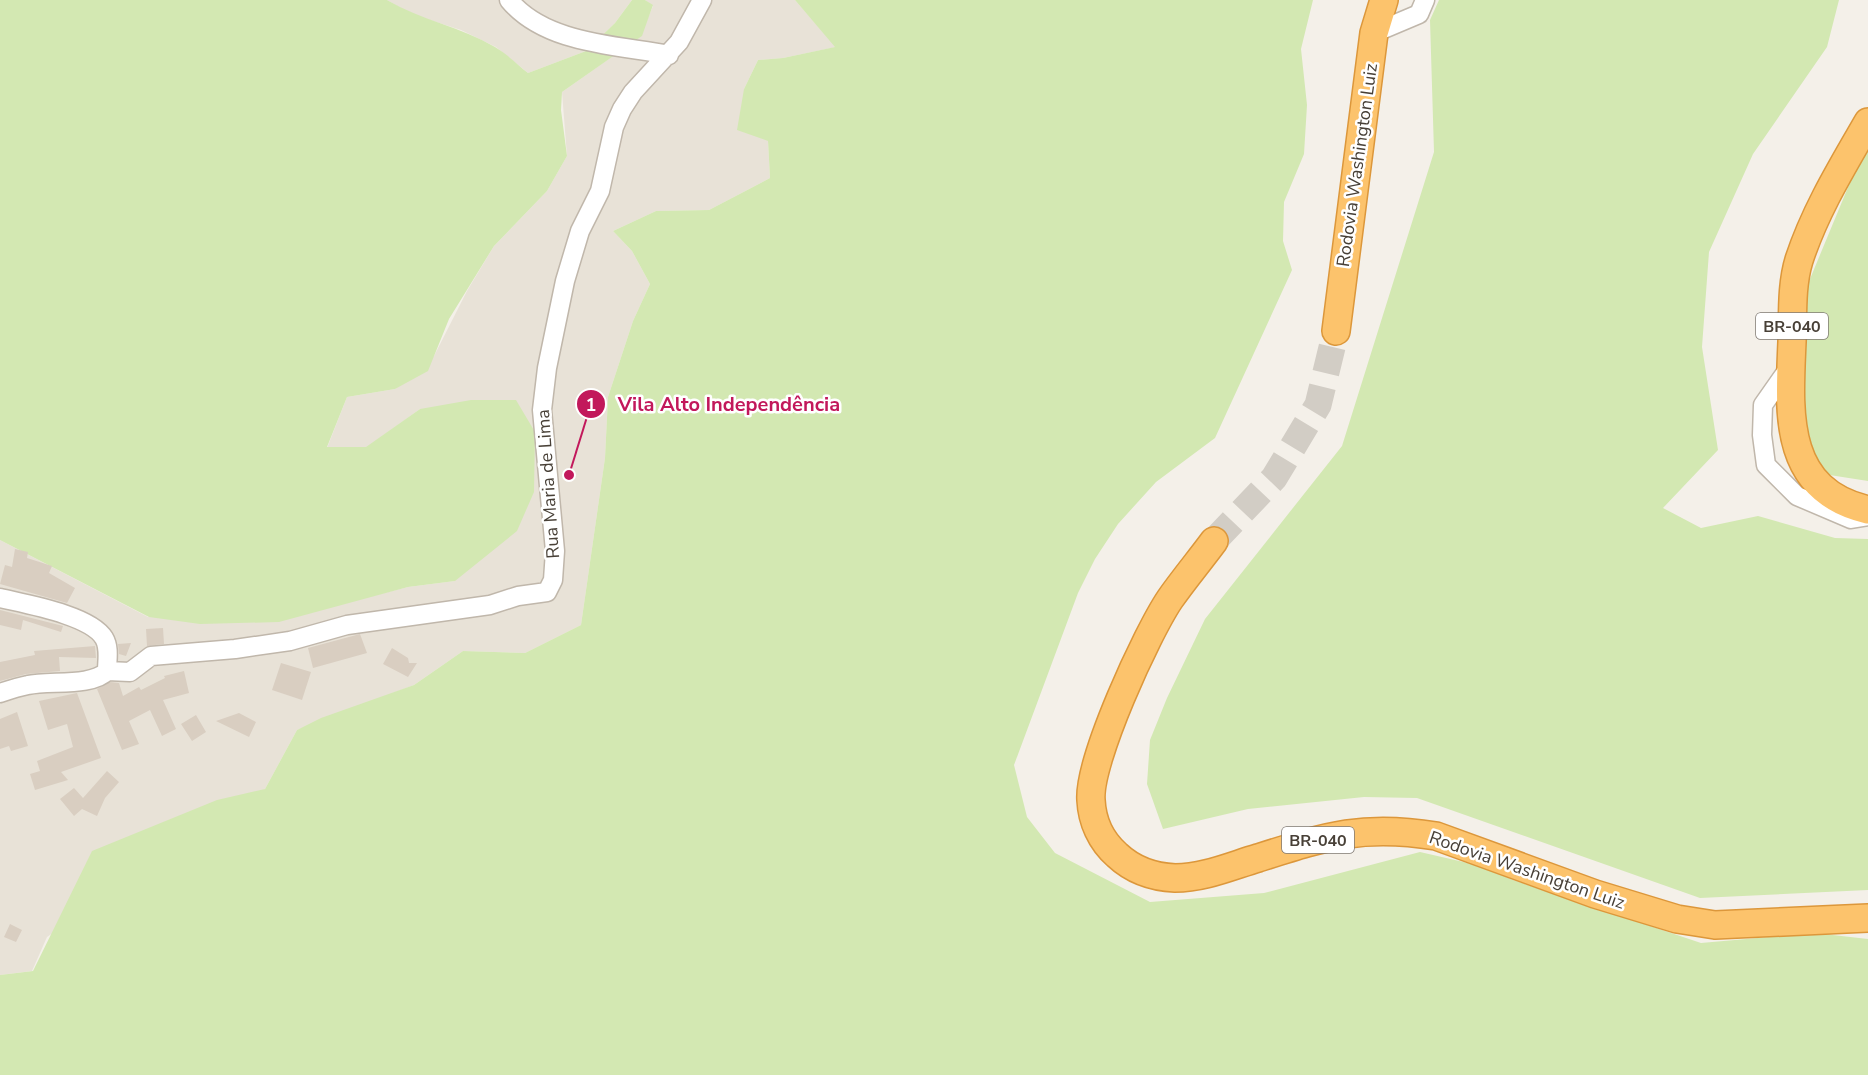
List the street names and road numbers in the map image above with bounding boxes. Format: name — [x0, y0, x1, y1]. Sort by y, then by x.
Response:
street label: Rodovia Washington Luiz — [1331, 62, 1383, 268]
road number: BR-040 — [1756, 313, 1828, 339]
street label: Rua Maria de Lima — [531, 409, 565, 559]
street label: Rodovia Washington Luiz — [1426, 825, 1628, 915]
road number: BR-040 — [1282, 827, 1354, 853]

